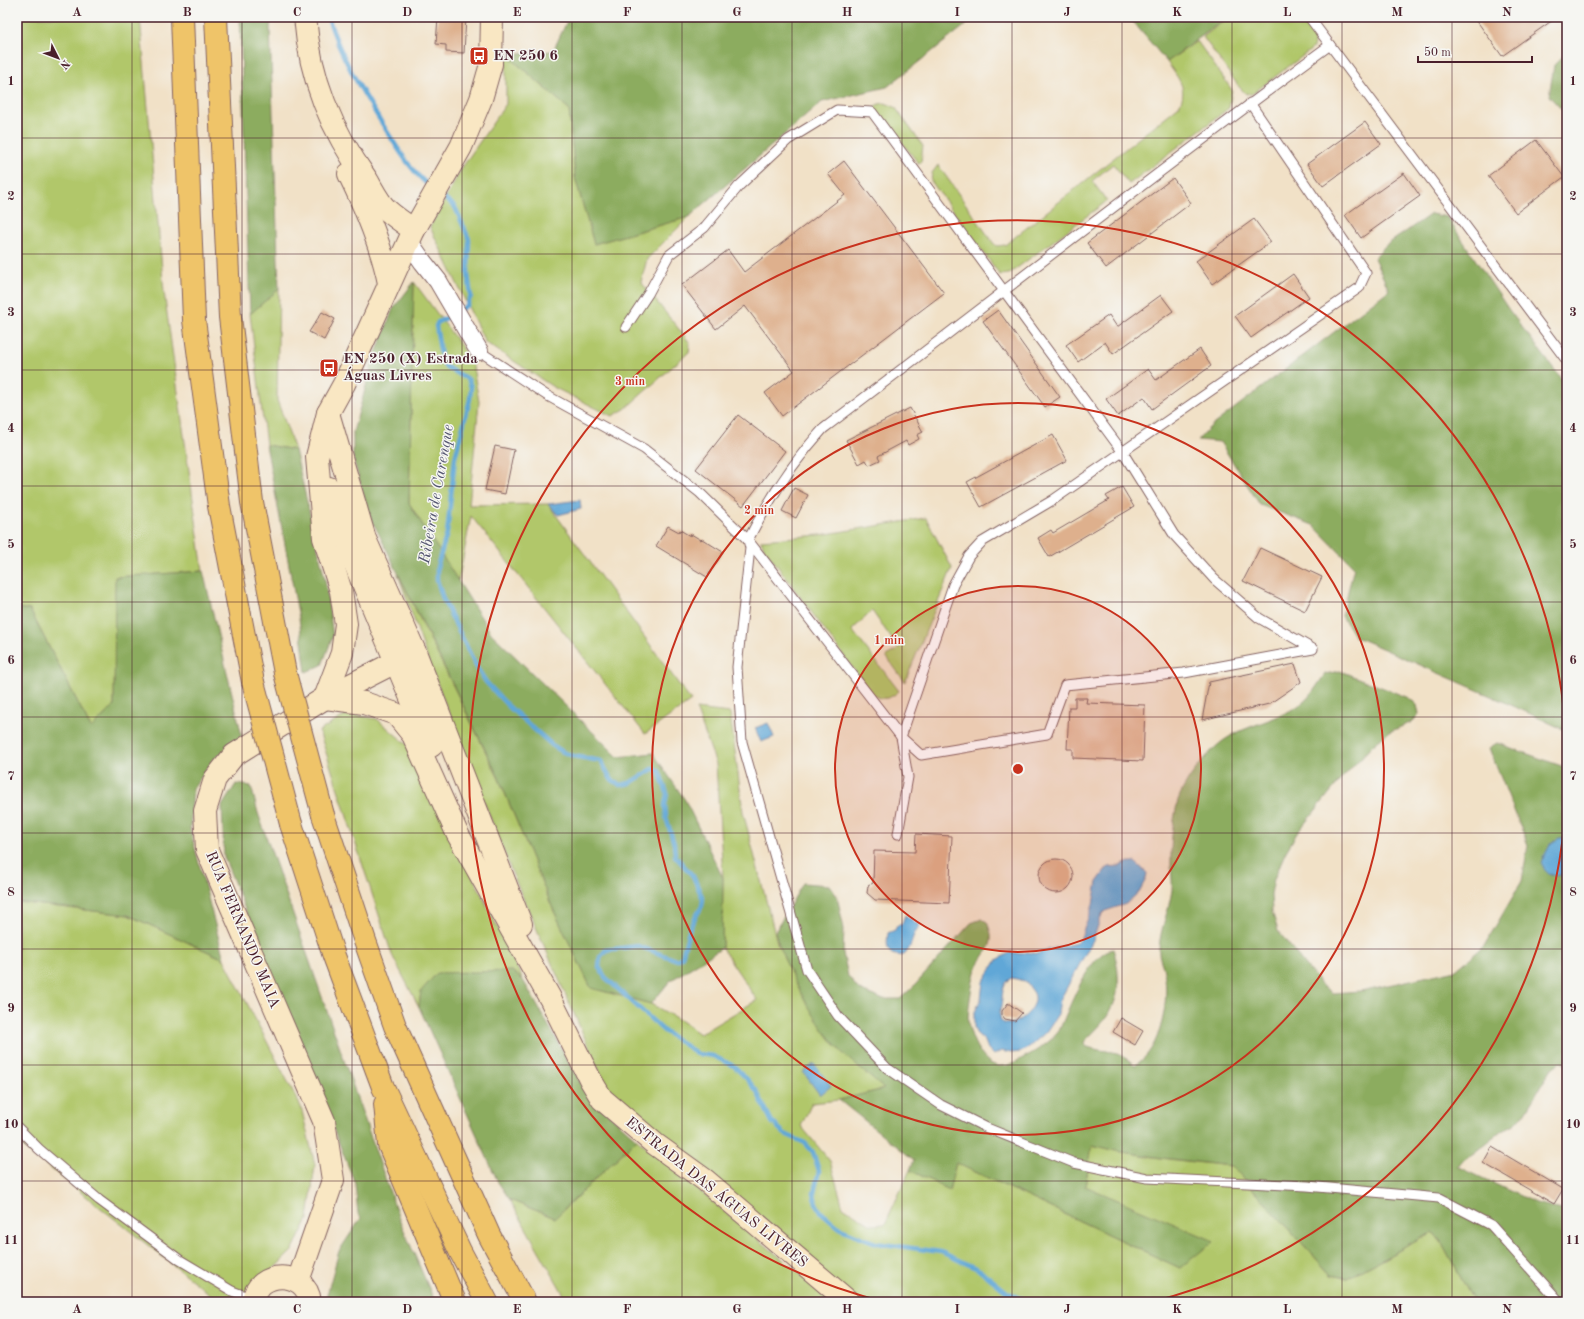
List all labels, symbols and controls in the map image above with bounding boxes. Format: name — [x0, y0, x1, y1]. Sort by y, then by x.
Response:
text: A — [72, 6, 82, 19]
text: B — [182, 6, 192, 19]
text: C — [293, 6, 301, 19]
text: D — [402, 6, 412, 19]
text: E — [513, 6, 522, 19]
text: F — [623, 6, 632, 19]
text: G — [732, 6, 742, 19]
text: H — [842, 6, 853, 19]
text: I — [954, 6, 960, 19]
text: J — [1063, 6, 1071, 19]
text: K — [1172, 6, 1182, 19]
text: L — [1283, 6, 1292, 19]
text: M — [1391, 6, 1403, 19]
text: N — [1502, 6, 1512, 19]
north arrow — [38, 38, 78, 78]
scale bar — [1418, 38, 1532, 64]
bus stop icon: EN 250 6 — [468, 45, 490, 67]
text: 50 m — [1424, 46, 1451, 59]
place label: EN 250 6 — [493, 49, 558, 64]
text: N — [57, 57, 71, 71]
text: 1 — [7, 75, 15, 88]
text: 1 — [1569, 75, 1577, 88]
text: 2 — [7, 190, 15, 203]
text: 2 — [1569, 190, 1577, 203]
text: 3 — [7, 306, 15, 319]
text: 3 — [1569, 306, 1577, 319]
place label: EN 250 (X) Estrada Águas Livres — [343, 352, 478, 384]
bus stop icon: EN 250 (X) Estrada Águas Livres — [318, 357, 340, 379]
text: 3 min — [615, 376, 645, 388]
text: 4 — [7, 422, 15, 435]
text: 4 — [1569, 422, 1577, 435]
water label: Ribeira de Carenque — [417, 423, 457, 566]
text: 2 min — [744, 505, 774, 517]
text: 5 — [7, 538, 15, 551]
text: 5 — [1569, 538, 1577, 551]
text: 1 min — [874, 635, 904, 647]
text: 6 — [7, 654, 15, 667]
text: 6 — [1569, 654, 1577, 667]
centre of rings — [1011, 762, 1025, 776]
text: 7 — [7, 770, 15, 783]
text: 7 — [1569, 770, 1577, 783]
street label: RUA FERNANDO MAIA — [202, 849, 282, 1011]
text: 8 — [7, 886, 15, 899]
text: 8 — [1569, 886, 1577, 899]
text: 9 — [7, 1002, 15, 1015]
text: 9 — [1569, 1002, 1577, 1015]
street label: ESTRADA DAS ÁGUAS LIVRES — [622, 1113, 812, 1271]
text: 10 — [3, 1118, 19, 1131]
text: 10 — [1565, 1118, 1581, 1131]
text: 11 — [3, 1234, 19, 1247]
text: 11 — [1565, 1234, 1581, 1247]
text: A — [72, 1303, 82, 1316]
text: B — [182, 1303, 192, 1316]
text: C — [293, 1303, 301, 1316]
text: D — [402, 1303, 412, 1316]
text: E — [513, 1303, 522, 1316]
text: F — [623, 1303, 632, 1316]
text: G — [732, 1303, 742, 1316]
text: H — [842, 1303, 853, 1316]
text: I — [954, 1303, 960, 1316]
text: J — [1063, 1303, 1071, 1316]
text: K — [1172, 1303, 1182, 1316]
text: L — [1283, 1303, 1292, 1316]
text: M — [1391, 1303, 1403, 1316]
text: N — [1502, 1303, 1512, 1316]

